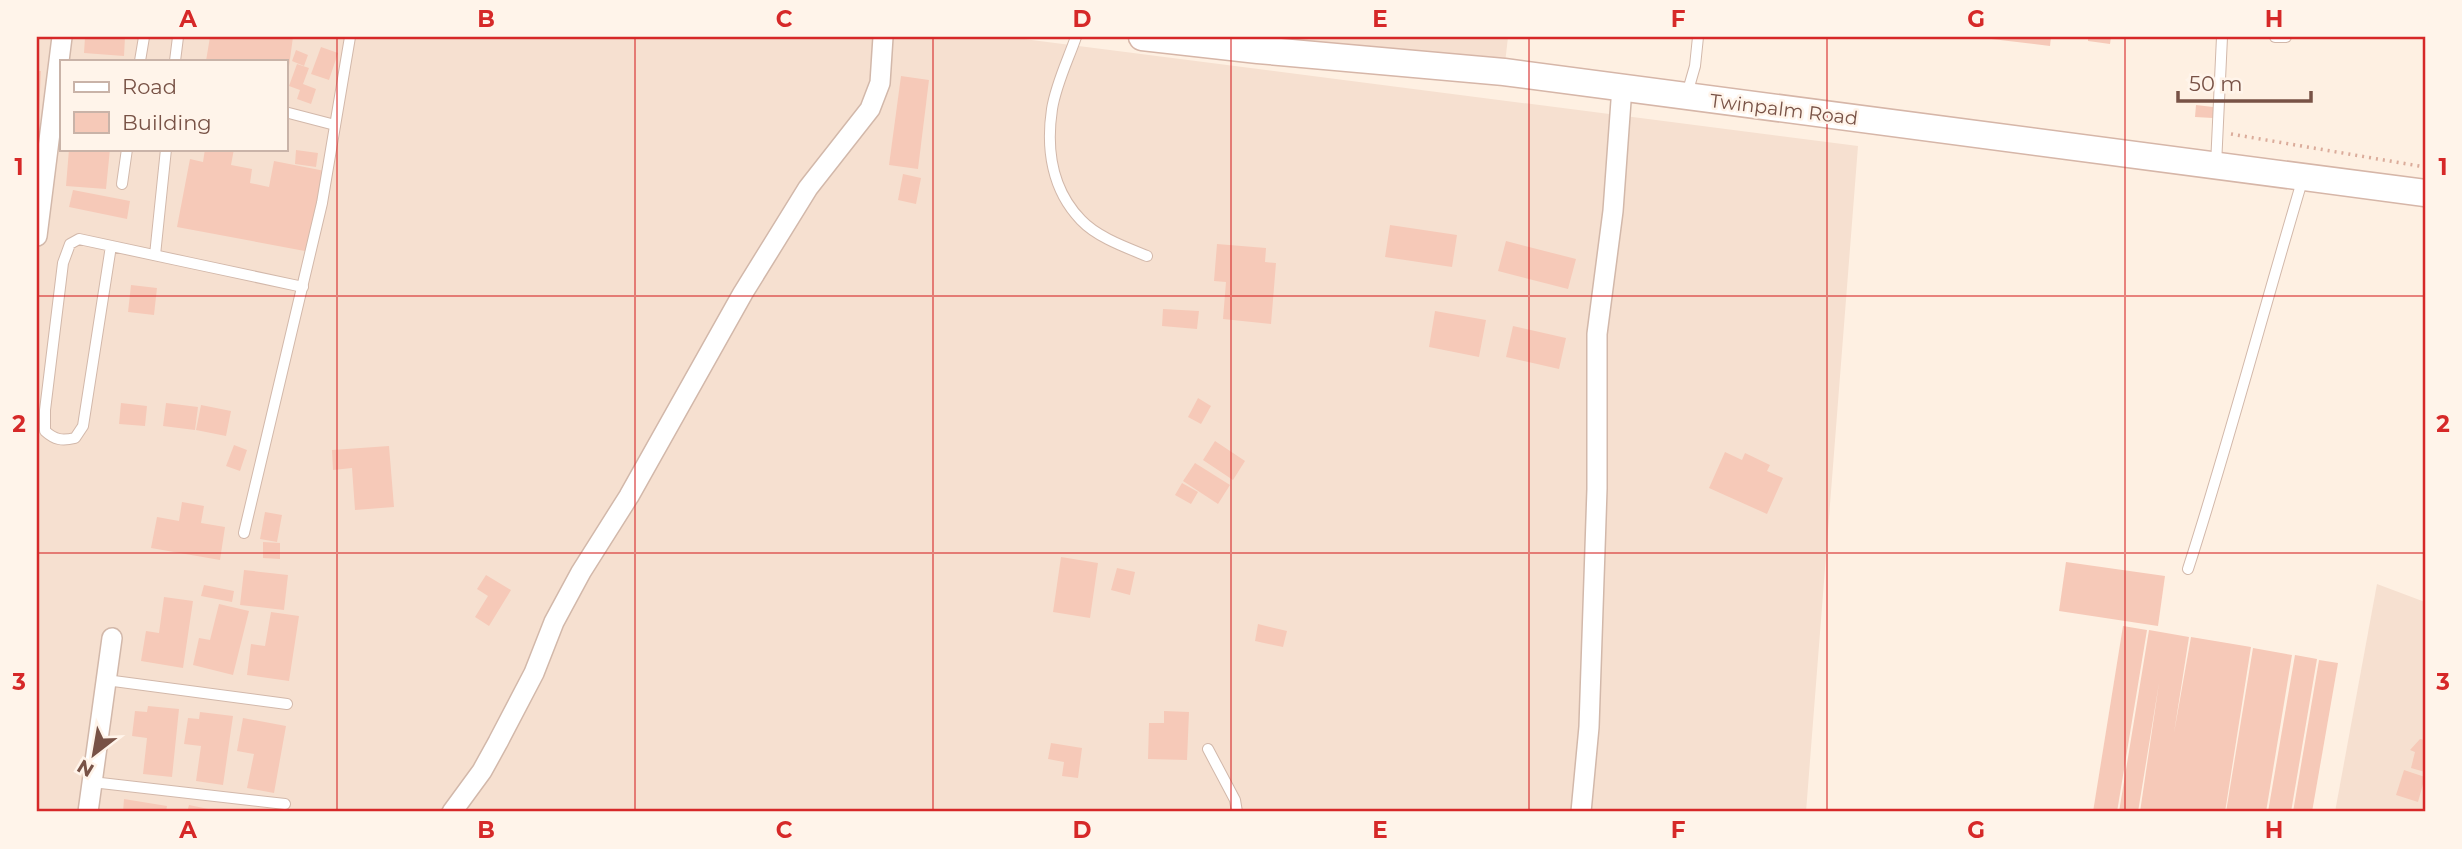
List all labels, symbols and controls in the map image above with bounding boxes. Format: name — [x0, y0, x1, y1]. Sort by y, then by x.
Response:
text: A — [178, 5, 197, 33]
text: B — [477, 5, 495, 33]
text: C — [776, 5, 793, 33]
text: D — [1073, 5, 1092, 33]
text: E — [1372, 5, 1388, 33]
text: F — [1671, 5, 1686, 33]
text: G — [1967, 5, 1985, 33]
text: H — [2265, 5, 2283, 33]
legend — [60, 60, 287, 150]
scale bar — [2178, 60, 2312, 104]
text: 50 m — [2189, 71, 2243, 96]
text: Road — [122, 74, 177, 99]
street label: Twinpalm Road — [1709, 89, 1859, 130]
text: Building — [122, 110, 212, 135]
text: 1 — [14, 153, 24, 181]
text: 1 — [2438, 153, 2448, 181]
text: 2 — [12, 410, 26, 438]
text: 2 — [2436, 410, 2450, 438]
text: 3 — [11, 668, 26, 696]
text: 3 — [2435, 668, 2450, 696]
north arrow — [60, 720, 130, 790]
text: N — [73, 754, 98, 782]
text: A — [178, 816, 197, 844]
text: B — [477, 816, 495, 844]
text: C — [776, 816, 793, 844]
text: D — [1073, 816, 1092, 844]
text: E — [1372, 816, 1388, 844]
text: F — [1671, 816, 1686, 844]
text: G — [1967, 816, 1985, 844]
text: H — [2265, 816, 2283, 844]

